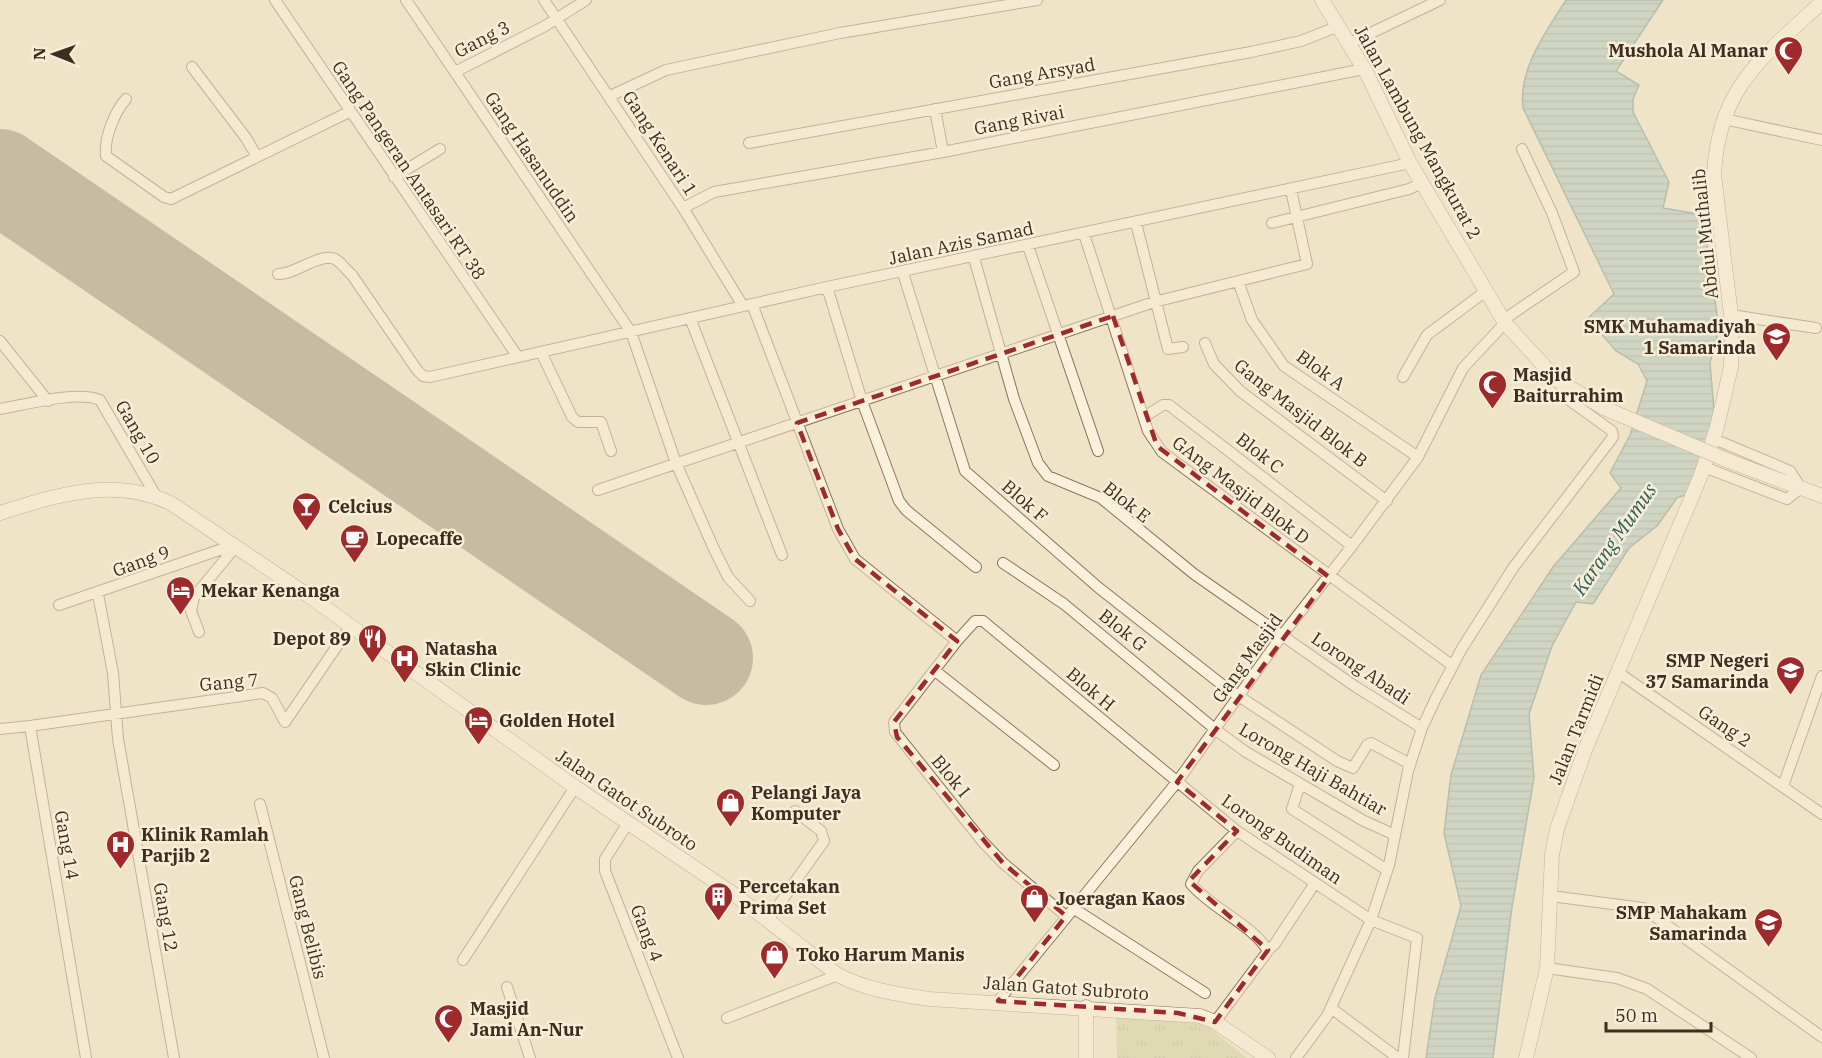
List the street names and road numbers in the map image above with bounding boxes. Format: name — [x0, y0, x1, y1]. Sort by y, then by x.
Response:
street label: Gang 3 — [450, 15, 514, 63]
street label: Jalan Lambung Mangkurat 2 — [1349, 21, 1487, 243]
street label: Gang Arsyad — [987, 52, 1097, 94]
street label: Gang Pangeran Antasari RT 38 — [327, 56, 491, 284]
street label: Gang Kenari 1 — [618, 86, 702, 200]
street label: Gang Hasanuddin — [480, 87, 584, 227]
street label: Gang Rivai — [972, 100, 1066, 140]
street label: Abdul Muthalib — [1687, 168, 1723, 300]
street label: Jalan Azis Samad — [886, 216, 1036, 270]
street label: Blok A — [1292, 345, 1350, 396]
street label: Gang Masjid Blok B — [1230, 354, 1372, 472]
street label: Gang 10 — [111, 396, 165, 468]
street label: Blok C — [1232, 427, 1288, 479]
street label: GAng Masjid Blok D — [1168, 431, 1314, 549]
street label: Blok F — [997, 475, 1053, 527]
street label: Blok E — [1099, 476, 1155, 528]
street label: Gang 9 — [109, 540, 173, 582]
street label: Blok G — [1094, 604, 1152, 656]
street label: Gang Masjid — [1207, 609, 1287, 707]
street label: Lorong Abadi — [1307, 627, 1415, 710]
street label: Blok H — [1062, 662, 1120, 716]
street label: Gang 7 — [198, 668, 260, 696]
street label: Jalan Tarmidi — [1543, 670, 1609, 788]
street label: Gang 2 — [1694, 700, 1756, 752]
street label: Lorong Haji Bahtiar — [1235, 717, 1391, 821]
street label: Jalan Gatot Subroto — [552, 744, 702, 856]
street label: Blok I — [927, 750, 975, 802]
street label: Lorong Budiman — [1217, 789, 1347, 889]
street label: Gang 14 — [50, 809, 84, 881]
street label: Gang Belibis — [284, 873, 332, 981]
street label: Gang 12 — [149, 881, 183, 953]
street label: Gang 4 — [626, 901, 668, 965]
street label: Jalan Gatot Subroto — [982, 971, 1150, 1005]

